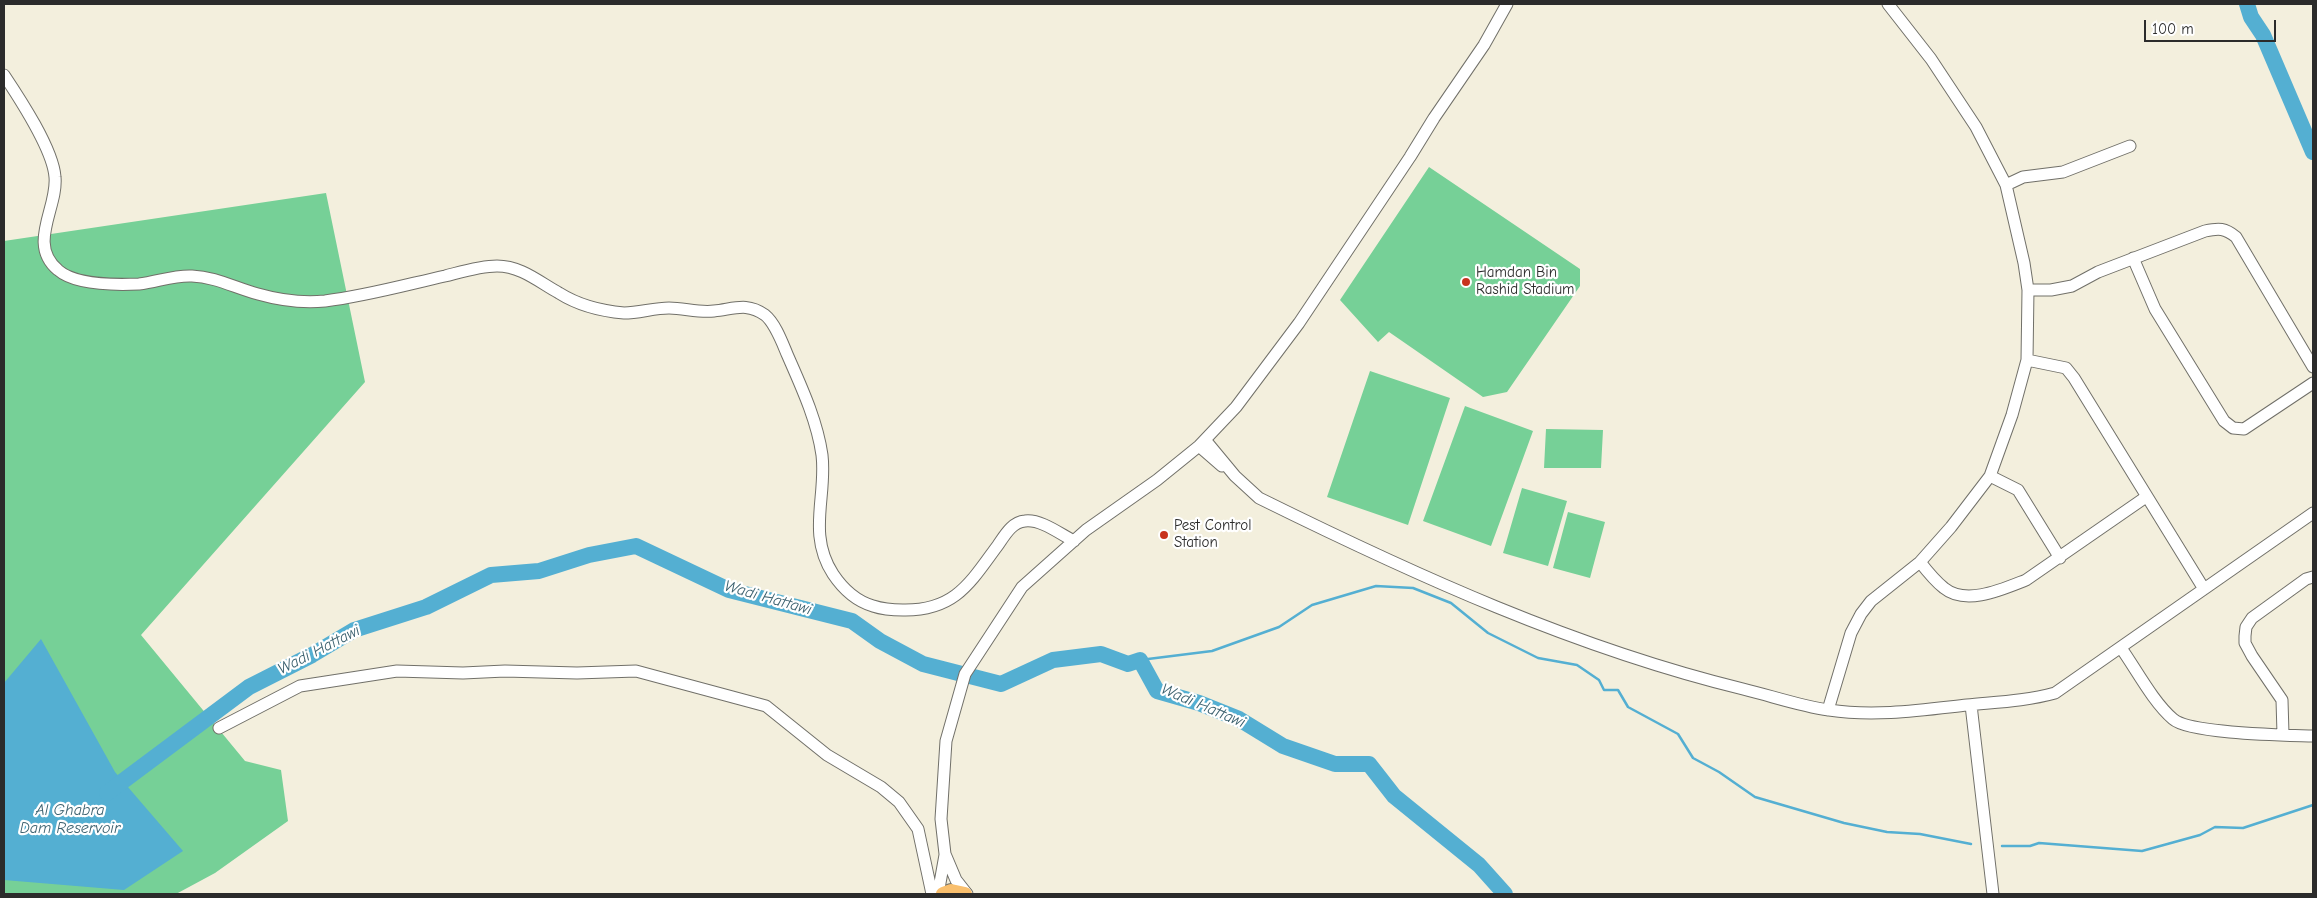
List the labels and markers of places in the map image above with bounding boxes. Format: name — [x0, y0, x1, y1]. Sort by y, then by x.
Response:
place label: Hamdan Bin Rashid Stadium — [1476, 264, 1574, 299]
marker: Hamdan Bin Rashid Stadium — [1460, 276, 1472, 288]
place label: Pest Control Station — [1174, 517, 1251, 552]
marker: Pest Control Station — [1158, 529, 1170, 541]

